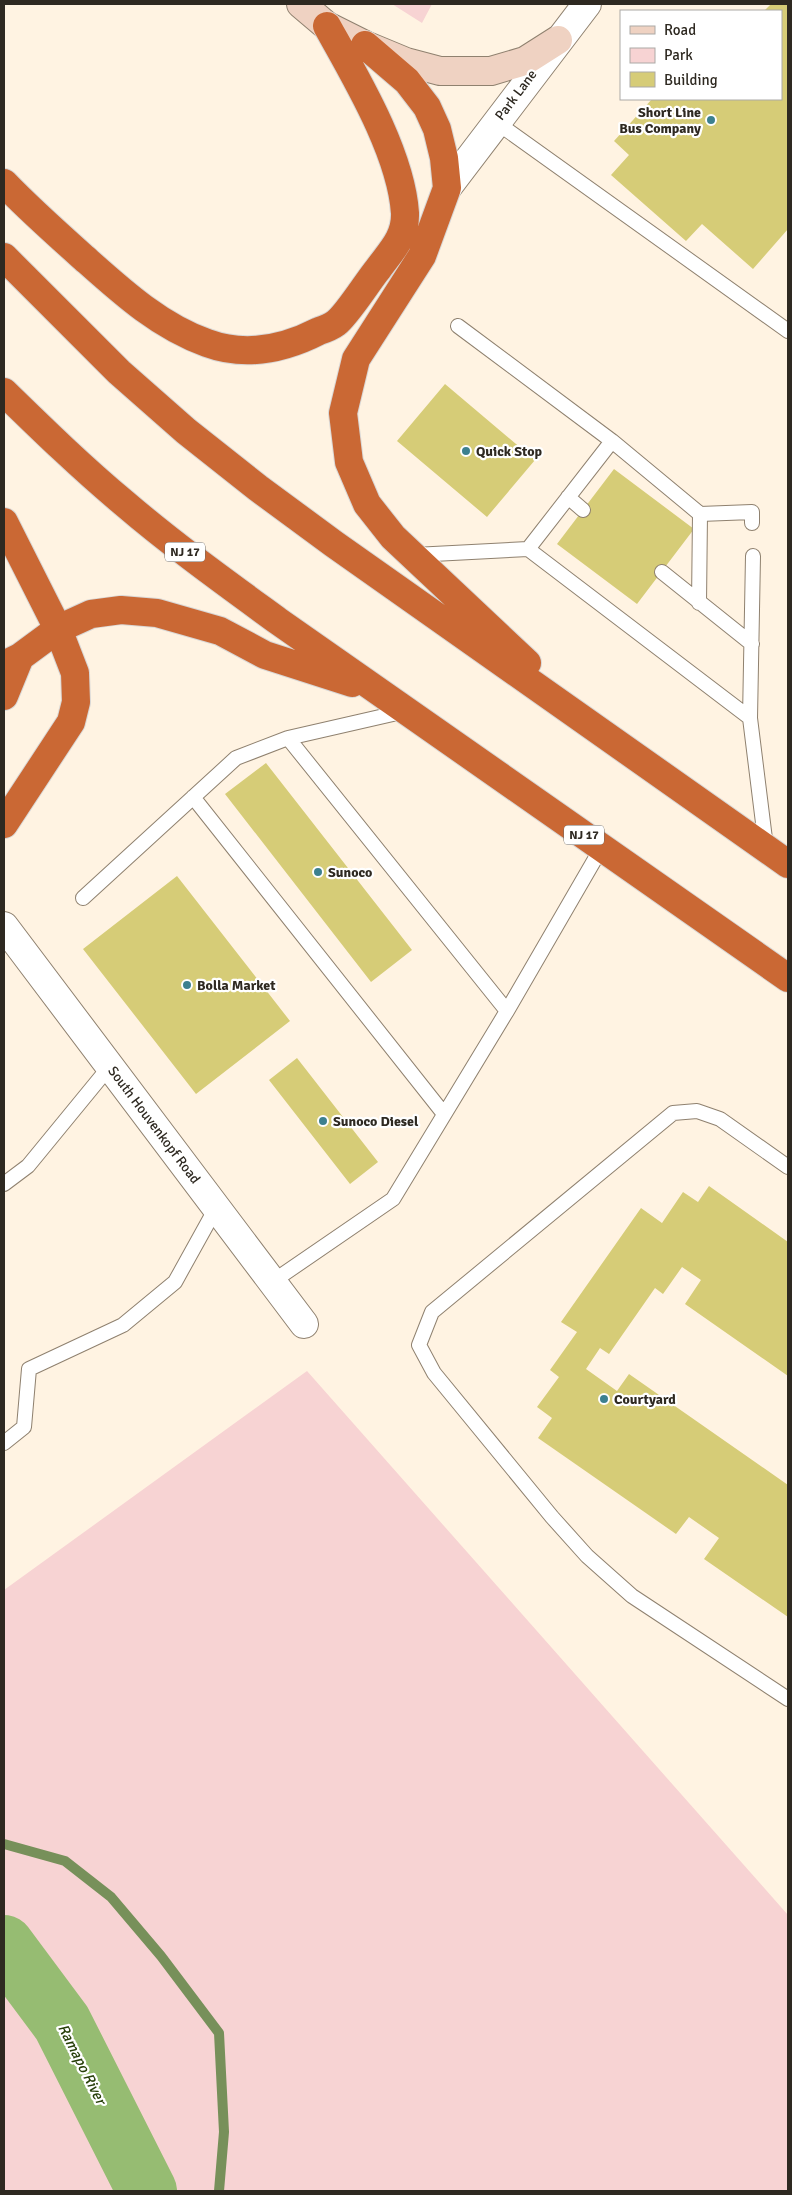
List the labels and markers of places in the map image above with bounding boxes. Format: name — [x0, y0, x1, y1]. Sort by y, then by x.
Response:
place label: Short Line Bus Company — [619, 104, 701, 137]
marker: Short Line Bus Company — [705, 114, 717, 126]
place label: Quick Stop — [476, 443, 543, 460]
marker: Quick Stop — [460, 445, 472, 457]
place label: Sunoco — [328, 864, 372, 881]
marker: Sunoco — [312, 866, 324, 878]
place label: Bolla Market — [197, 977, 276, 994]
marker: Bolla Market — [181, 979, 193, 991]
place label: Sunoco Diesel — [333, 1113, 419, 1130]
marker: Sunoco Diesel — [317, 1115, 329, 1127]
place label: Courtyard — [614, 1391, 676, 1408]
marker: Courtyard — [598, 1393, 610, 1405]

